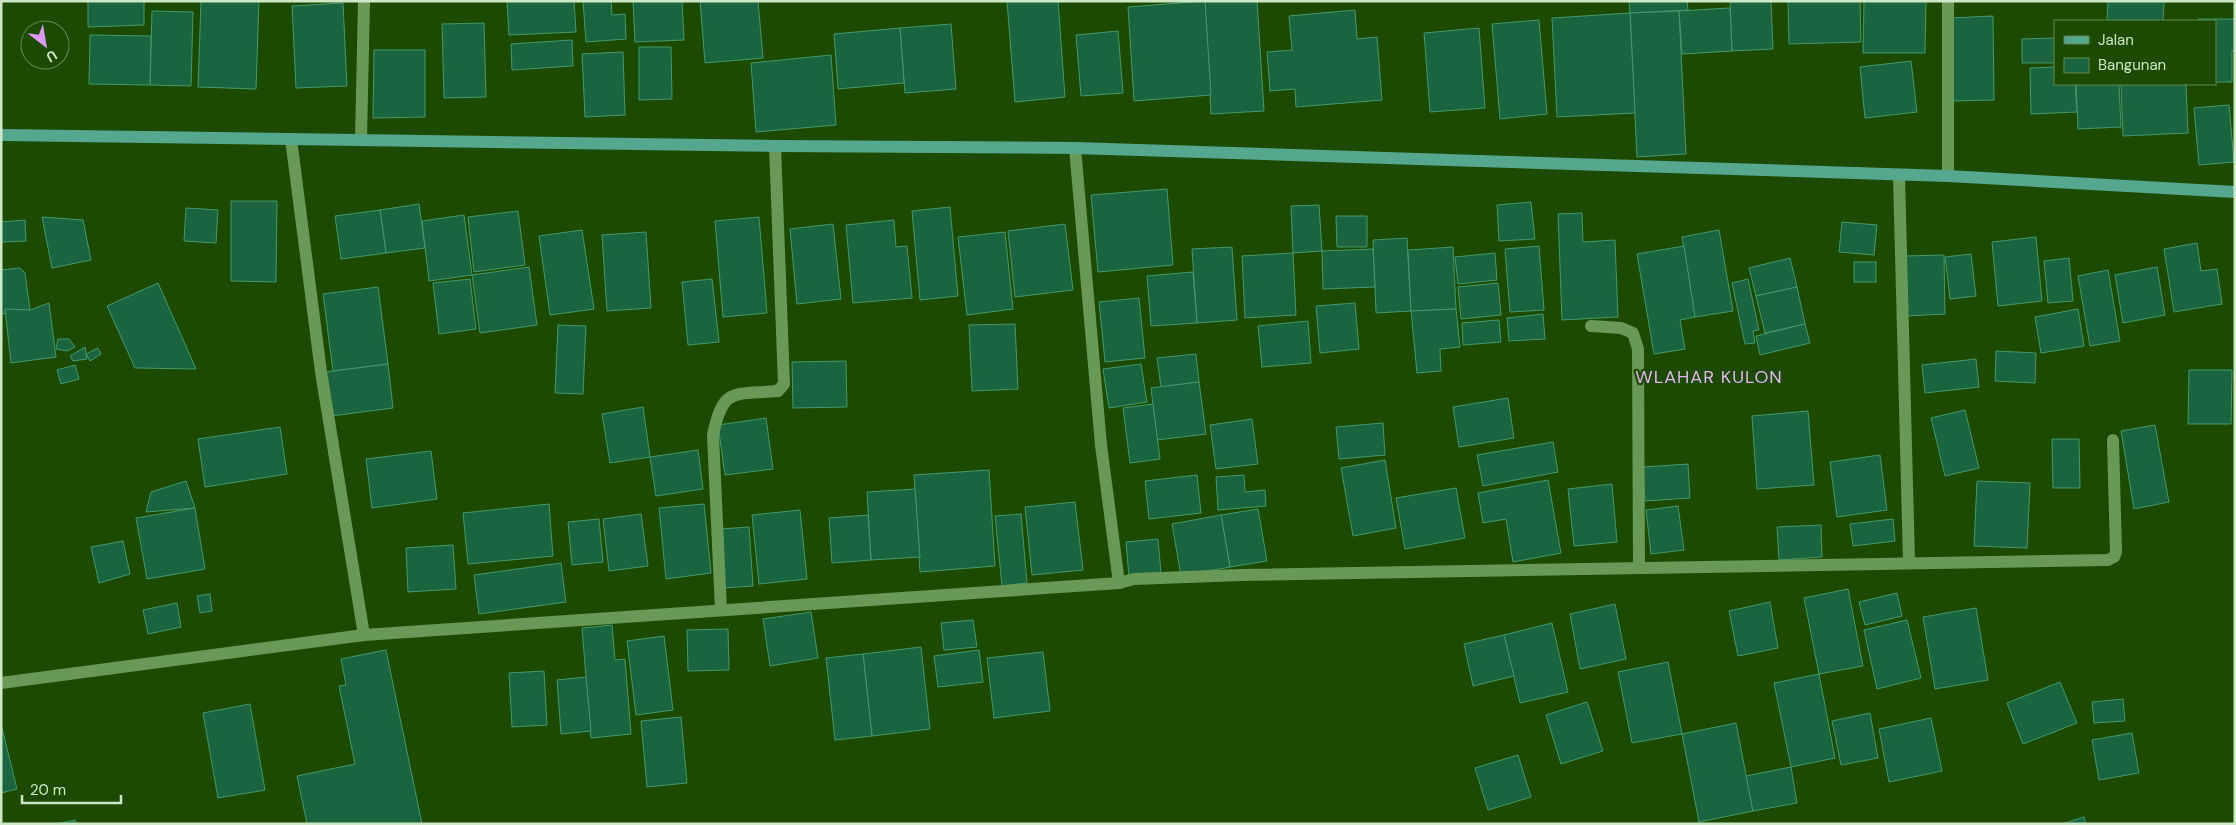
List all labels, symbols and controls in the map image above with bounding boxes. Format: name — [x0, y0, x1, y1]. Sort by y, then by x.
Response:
north arrow — [20, 20, 70, 70]
legend — [2054, 20, 2216, 85]
text: Jalan — [2098, 30, 2134, 50]
text: U — [43, 46, 60, 66]
text: Bangunan — [2098, 55, 2166, 75]
district label: WLAHAR KULON — [1635, 365, 1783, 389]
scale bar — [22, 772, 121, 804]
text: 20 m — [30, 780, 66, 800]

